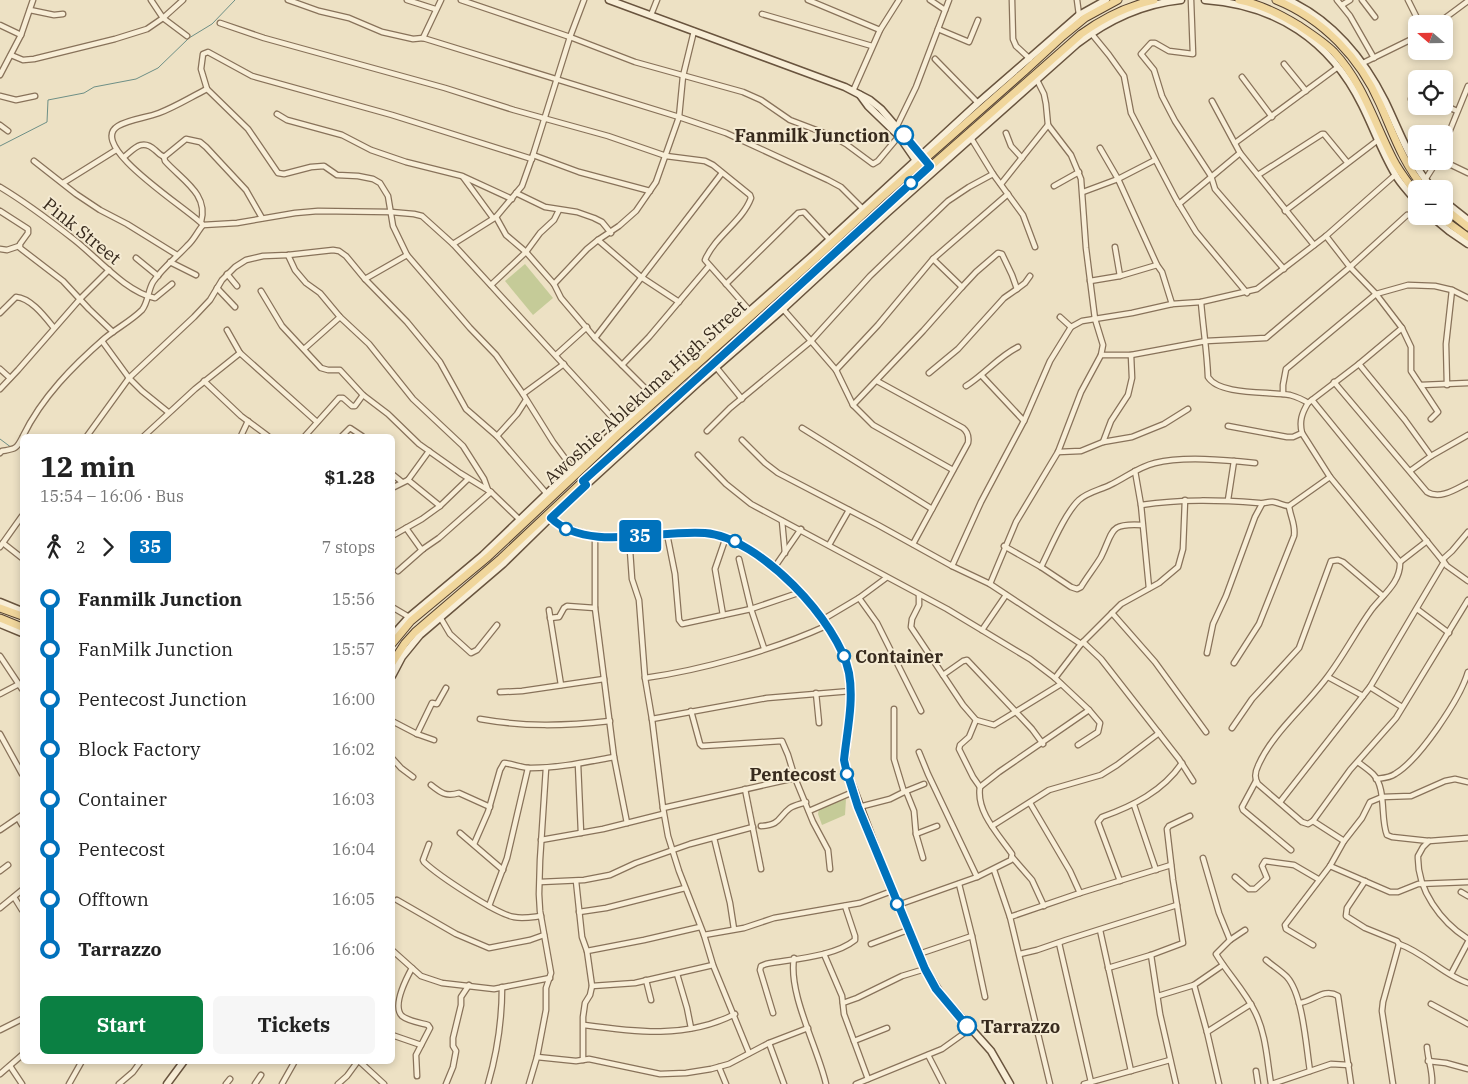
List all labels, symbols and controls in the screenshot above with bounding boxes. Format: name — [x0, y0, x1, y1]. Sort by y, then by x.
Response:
north arrow — [1408, 15, 1452, 60]
map controls — [1408, 15, 1453, 225]
button: locate — [1408, 70, 1453, 115]
place label: Fanmilk Junction — [735, 124, 890, 147]
marker: Fanmilk Junction — [894, 125, 914, 145]
button: + — [1408, 125, 1453, 170]
unlabelled marker — [904, 176, 918, 190]
button: − — [1408, 180, 1453, 225]
street label: Pink Street — [38, 193, 126, 269]
street label: Awoshie-Ablekuma High Street — [539, 295, 751, 489]
text: 12 min — [40, 448, 135, 485]
text: $1.28 — [324, 465, 375, 489]
text: 15:54 – 16:06 · Bus — [40, 486, 184, 506]
line badge: 35 — [618, 520, 662, 552]
unlabelled marker — [559, 522, 573, 536]
text: 35 — [629, 524, 651, 547]
icon: walk — [40, 533, 68, 561]
icon: forward — [94, 533, 122, 561]
unlabelled marker — [728, 534, 742, 548]
text: 35 — [140, 535, 161, 558]
text: 2 — [76, 537, 86, 557]
text: 7 stops — [322, 537, 375, 557]
text: Fanmilk Junction — [78, 587, 242, 611]
text: 15:56 — [332, 589, 375, 609]
text: FanMilk Junction — [78, 637, 233, 661]
text: 15:57 — [332, 639, 375, 659]
place label: Container — [855, 645, 943, 668]
marker: Container — [837, 649, 851, 663]
text: Pentecost Junction — [78, 687, 247, 711]
text: 16:00 — [332, 689, 375, 709]
text: Block Factory — [78, 737, 201, 761]
text: 16:02 — [332, 739, 375, 759]
place label: Pentecost — [749, 763, 836, 786]
marker: Pentecost — [840, 767, 854, 781]
text: Container — [78, 787, 167, 811]
text: 16:03 — [332, 789, 375, 809]
text: Pentecost — [78, 837, 165, 861]
text: 16:04 — [332, 839, 375, 859]
text: Offtown — [78, 887, 149, 911]
text: 16:05 — [332, 889, 375, 909]
unlabelled marker — [890, 897, 904, 911]
text: Tarrazzo — [78, 937, 162, 961]
text: 16:06 — [332, 939, 375, 959]
button: Start — [40, 996, 203, 1054]
button: Tickets — [213, 996, 375, 1054]
place label: Tarrazzo — [981, 1015, 1060, 1038]
marker: Tarrazzo — [957, 1016, 977, 1036]

